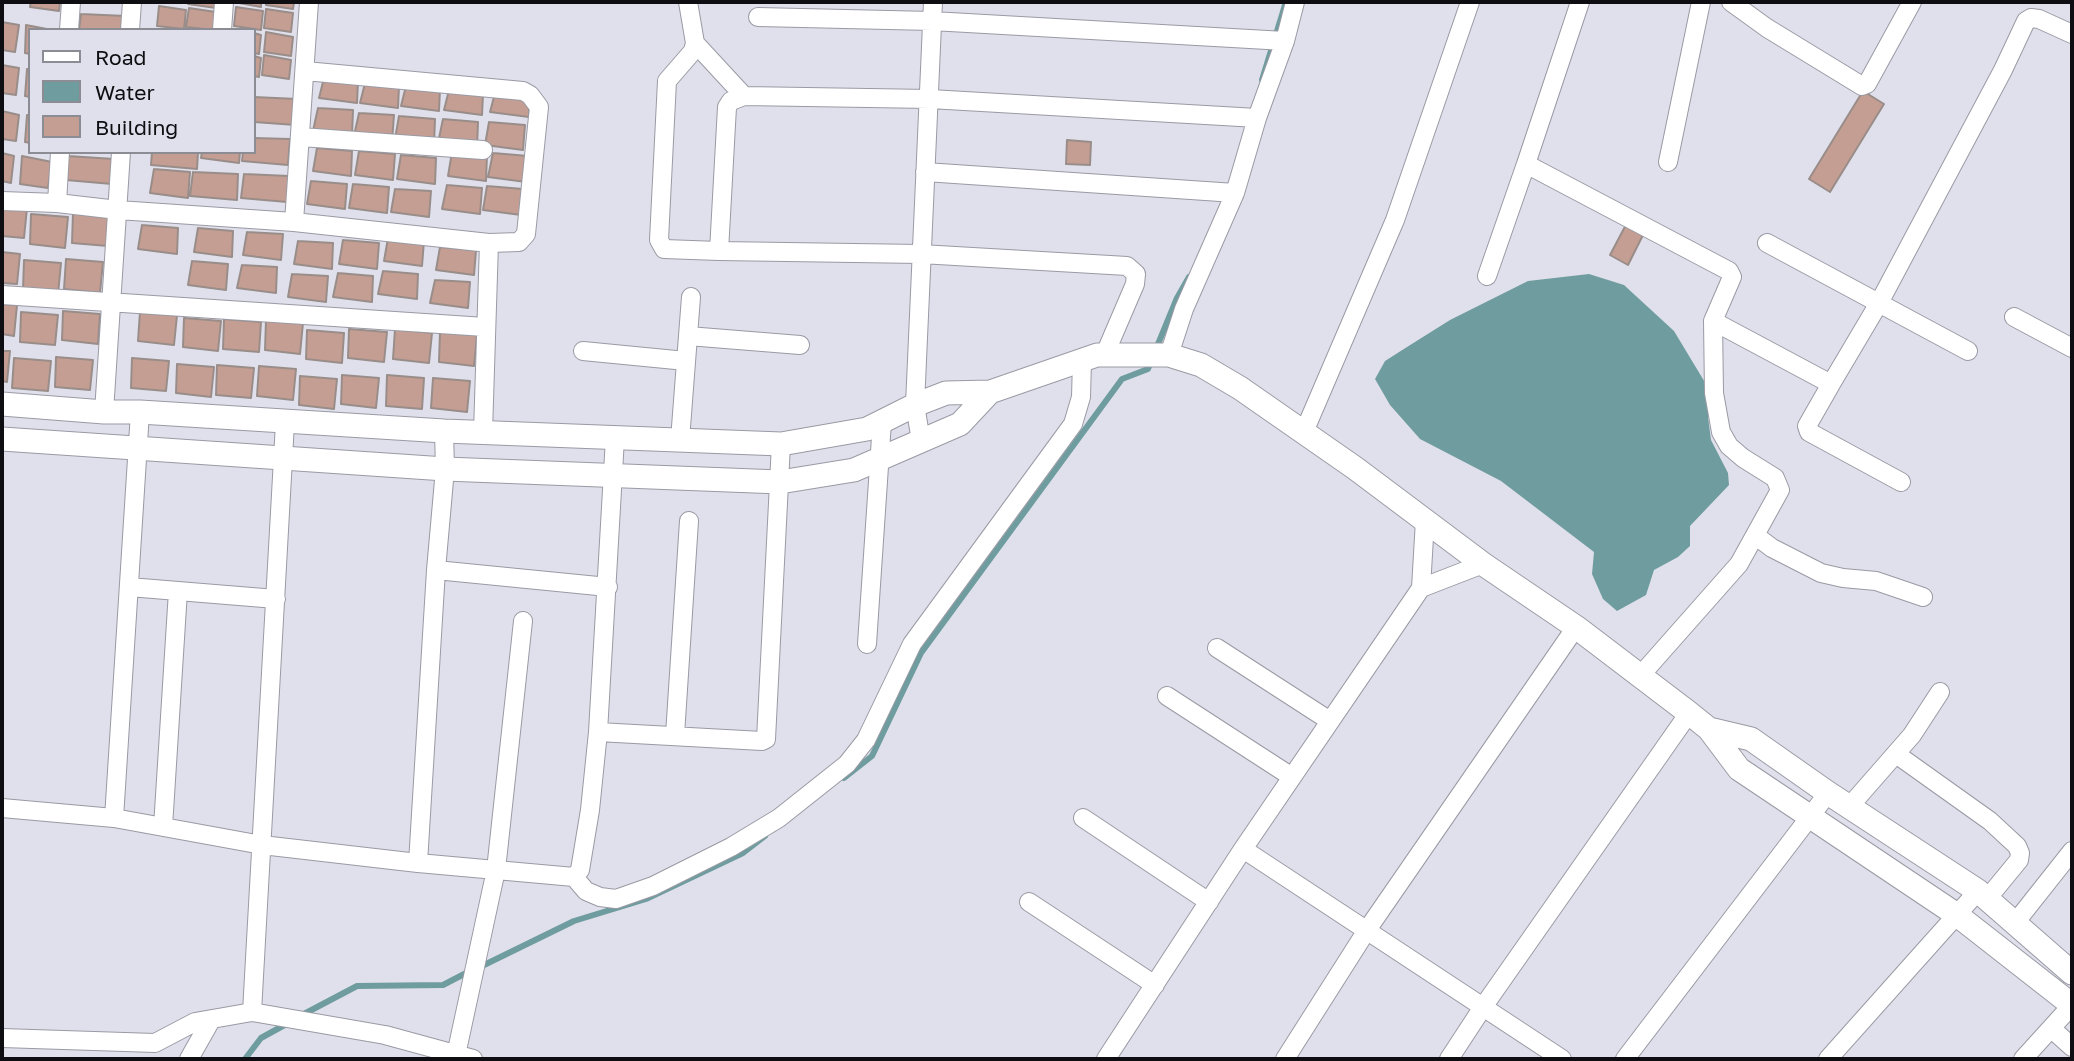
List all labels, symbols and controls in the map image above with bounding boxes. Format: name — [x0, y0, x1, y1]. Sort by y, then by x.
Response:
legend — [28, 28, 256, 154]
text: Road — [95, 44, 146, 70]
text: Water — [95, 79, 155, 105]
text: Building — [95, 114, 178, 140]

